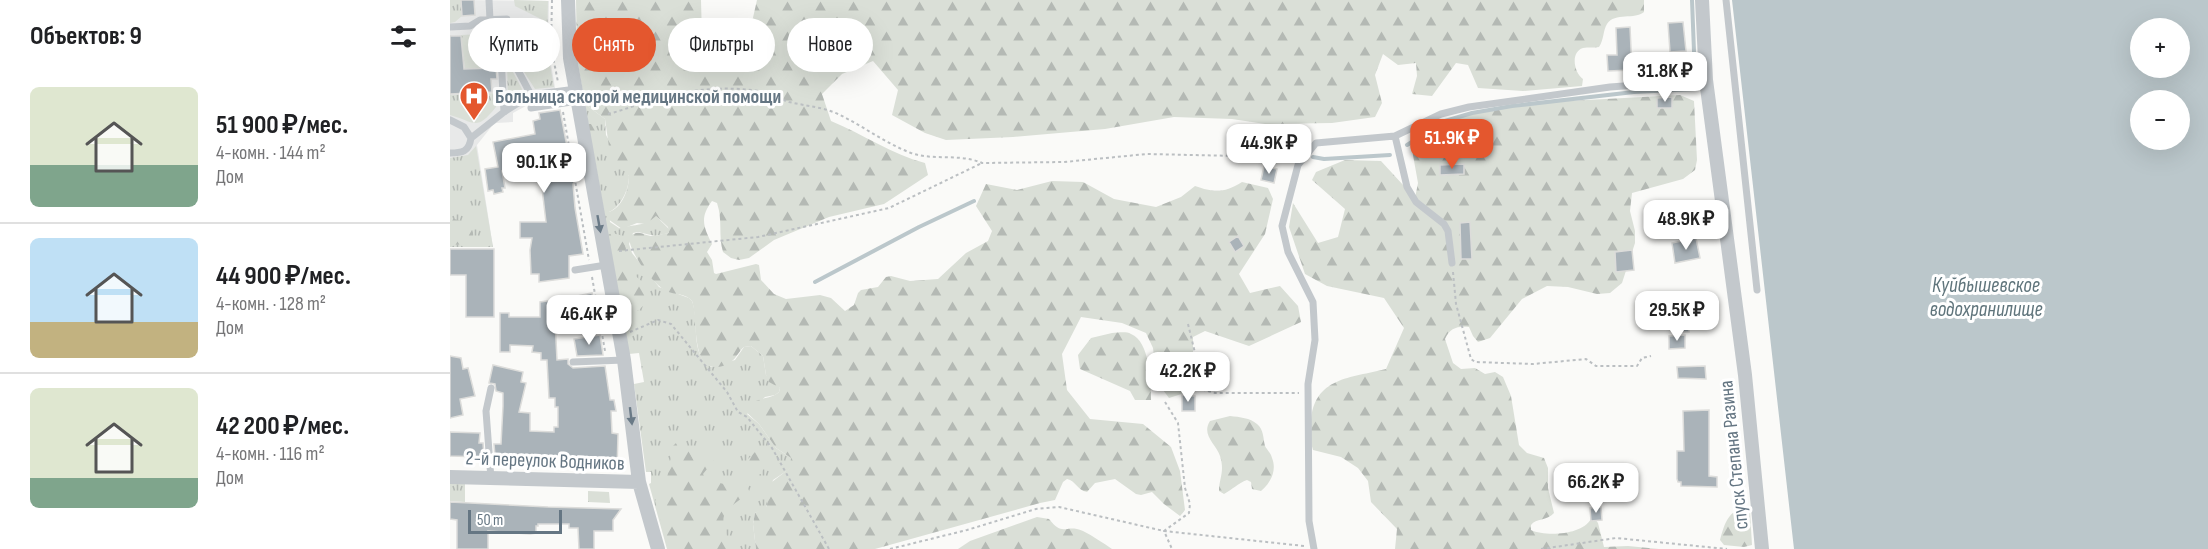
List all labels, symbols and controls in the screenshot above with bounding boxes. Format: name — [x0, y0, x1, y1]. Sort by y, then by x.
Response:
chip: Купить — [468, 18, 560, 72]
chip: Снять — [572, 18, 656, 72]
chip: Фильтры — [668, 18, 775, 72]
chip: Новое — [787, 18, 873, 72]
map controls — [2130, 18, 2190, 150]
button: + — [2130, 18, 2190, 78]
icon: filters — [387, 20, 420, 53]
text: Объектов: 9 — [30, 21, 142, 52]
pin: 31.8K ₽ — [1610, 52, 1720, 103]
text: 31.8K ₽ — [1637, 59, 1693, 83]
hospital icon: Больница скорой медицинской помощи — [458, 80, 490, 122]
place label: Больница скорой медицинской помощи — [495, 85, 781, 109]
button: − — [2130, 90, 2190, 150]
text: 51 900 ₽/мес. — [216, 110, 348, 141]
icon: home — [78, 111, 150, 183]
pin: 51.9K ₽ — [1397, 119, 1507, 170]
pin: 44.9K ₽ — [1214, 124, 1324, 175]
text: 51.9K ₽ — [1424, 126, 1480, 150]
text: 44.9K ₽ — [1240, 131, 1298, 155]
text: 4-комн. · 144 m² — [216, 141, 326, 165]
pin: 90.1K ₽ — [489, 143, 599, 194]
text: 90.1K ₽ — [516, 150, 572, 174]
text: Дом — [216, 165, 244, 189]
pin: 48.9K ₽ — [1631, 200, 1741, 251]
text: 48.9K ₽ — [1657, 207, 1715, 231]
one-way arrow — [595, 215, 604, 234]
text: 44 900 ₽/мес. — [216, 261, 351, 292]
icon: home — [78, 262, 150, 334]
water label: Куйбышевское водохранилище — [1929, 273, 2043, 322]
pin: 29.5K ₽ — [1622, 291, 1732, 342]
text: 4-комн. · 128 m² — [216, 292, 326, 316]
pin: 46.4K ₽ — [534, 295, 644, 346]
text: 29.5K ₽ — [1649, 298, 1705, 322]
text: 46.4K ₽ — [561, 302, 617, 326]
text: Дом — [216, 316, 244, 340]
pin: 42.2K ₽ — [1133, 352, 1243, 403]
text: 42.2K ₽ — [1160, 359, 1216, 383]
street label: спуск Степана Разина — [1714, 379, 1754, 531]
one-way arrow — [626, 407, 636, 426]
text: 42 200 ₽/мес. — [216, 411, 349, 442]
icon: home — [78, 412, 150, 484]
text: 4-комн. · 116 m² — [216, 442, 325, 466]
street label: 2-й переулок Водников — [465, 446, 625, 476]
pin: 66.2K ₽ — [1541, 463, 1651, 514]
text: Дом — [216, 466, 244, 490]
text: 66.2K ₽ — [1568, 470, 1624, 494]
scale bar — [468, 507, 562, 534]
text: 50 m — [477, 511, 503, 530]

